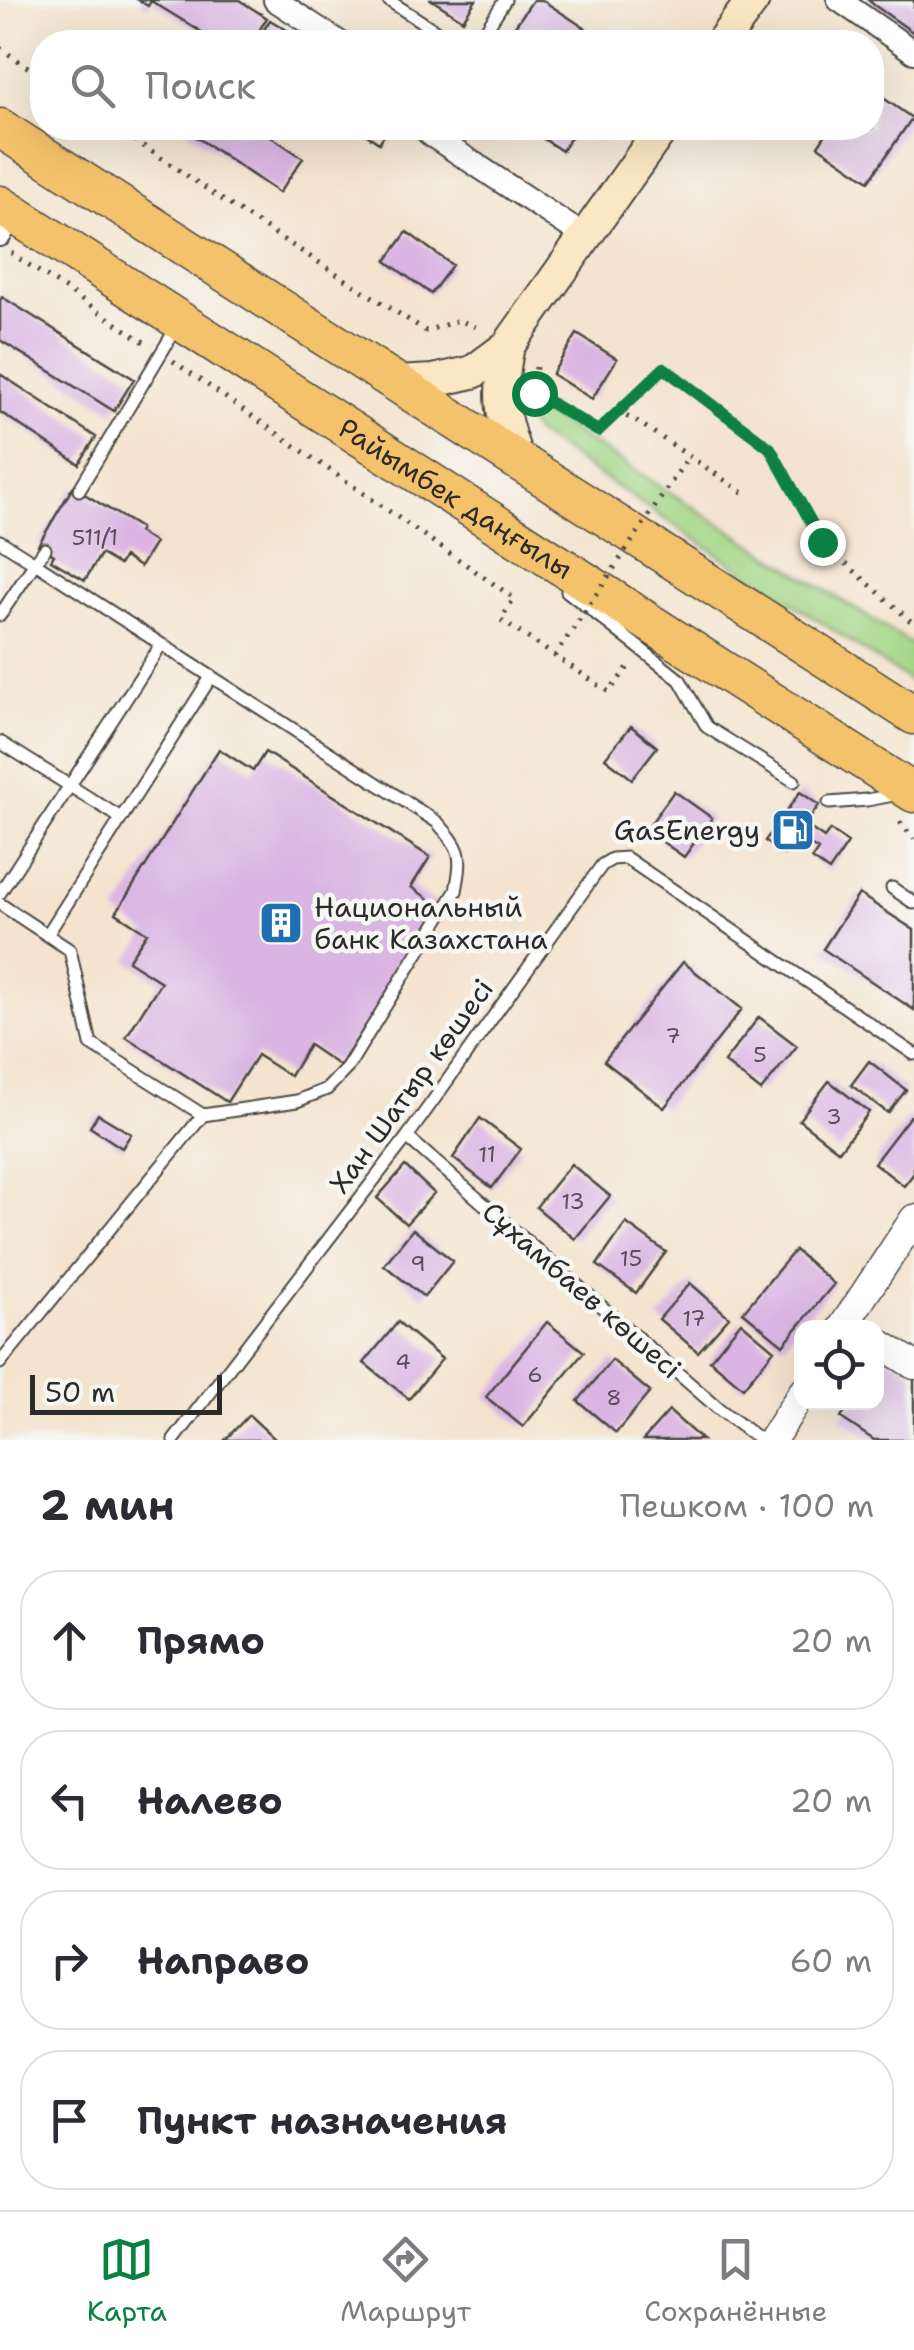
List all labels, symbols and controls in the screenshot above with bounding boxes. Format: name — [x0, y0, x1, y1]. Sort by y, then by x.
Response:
search box — [30, 30, 884, 140]
icon: search — [65, 58, 120, 113]
text: Поиск — [145, 60, 256, 111]
route start — [512, 371, 558, 417]
street label: Райымбек даңғылы — [331, 409, 580, 588]
route end — [800, 520, 846, 566]
house number: 511/1 — [72, 523, 118, 552]
fuel station icon: GasEnergy — [770, 807, 816, 853]
place label: GasEnergy — [614, 811, 760, 849]
place label: Национальный банк Казахстана — [314, 888, 548, 958]
building icon: Национальный банк Казахстана — [258, 900, 304, 946]
street label: Хан Шатыр көшесі — [320, 971, 502, 1201]
house number: 7 — [665, 1021, 681, 1050]
house number: 5 — [753, 1040, 767, 1069]
house number: 3 — [826, 1102, 842, 1131]
house number: 11 — [478, 1140, 496, 1169]
house number: 13 — [561, 1187, 585, 1216]
street label: Сұхамбаев көшесі — [474, 1193, 690, 1387]
house number: 15 — [620, 1244, 642, 1273]
house number: 9 — [410, 1249, 426, 1278]
house number: 17 — [682, 1304, 706, 1333]
map controls — [794, 1320, 884, 1410]
button: locate — [794, 1320, 884, 1410]
house number: 4 — [395, 1347, 411, 1376]
house number: 6 — [527, 1360, 543, 1389]
scale bar — [30, 1370, 222, 1414]
text: 50 m — [45, 1373, 115, 1411]
house number: 8 — [606, 1383, 622, 1412]
text: 2 мин — [40, 1477, 175, 1533]
text: Пешком · 100 m — [620, 1484, 874, 1527]
icon: ahead — [42, 1613, 97, 1668]
text: Прямо — [137, 1615, 265, 1666]
text: 20 m — [790, 1619, 872, 1662]
icon: left — [42, 1773, 97, 1828]
text: Налево — [137, 1775, 283, 1826]
text: 20 m — [790, 1779, 872, 1822]
icon: right — [42, 1933, 97, 1988]
text: Направо — [137, 1935, 310, 1986]
text: 60 m — [790, 1939, 872, 1982]
icon: arrive — [42, 2093, 97, 2148]
text: Пункт назначения — [137, 2095, 507, 2146]
tab: Карта — [87, 2232, 167, 2330]
tab: Маршрут — [340, 2232, 471, 2330]
tab: Сохранённые — [644, 2232, 827, 2330]

